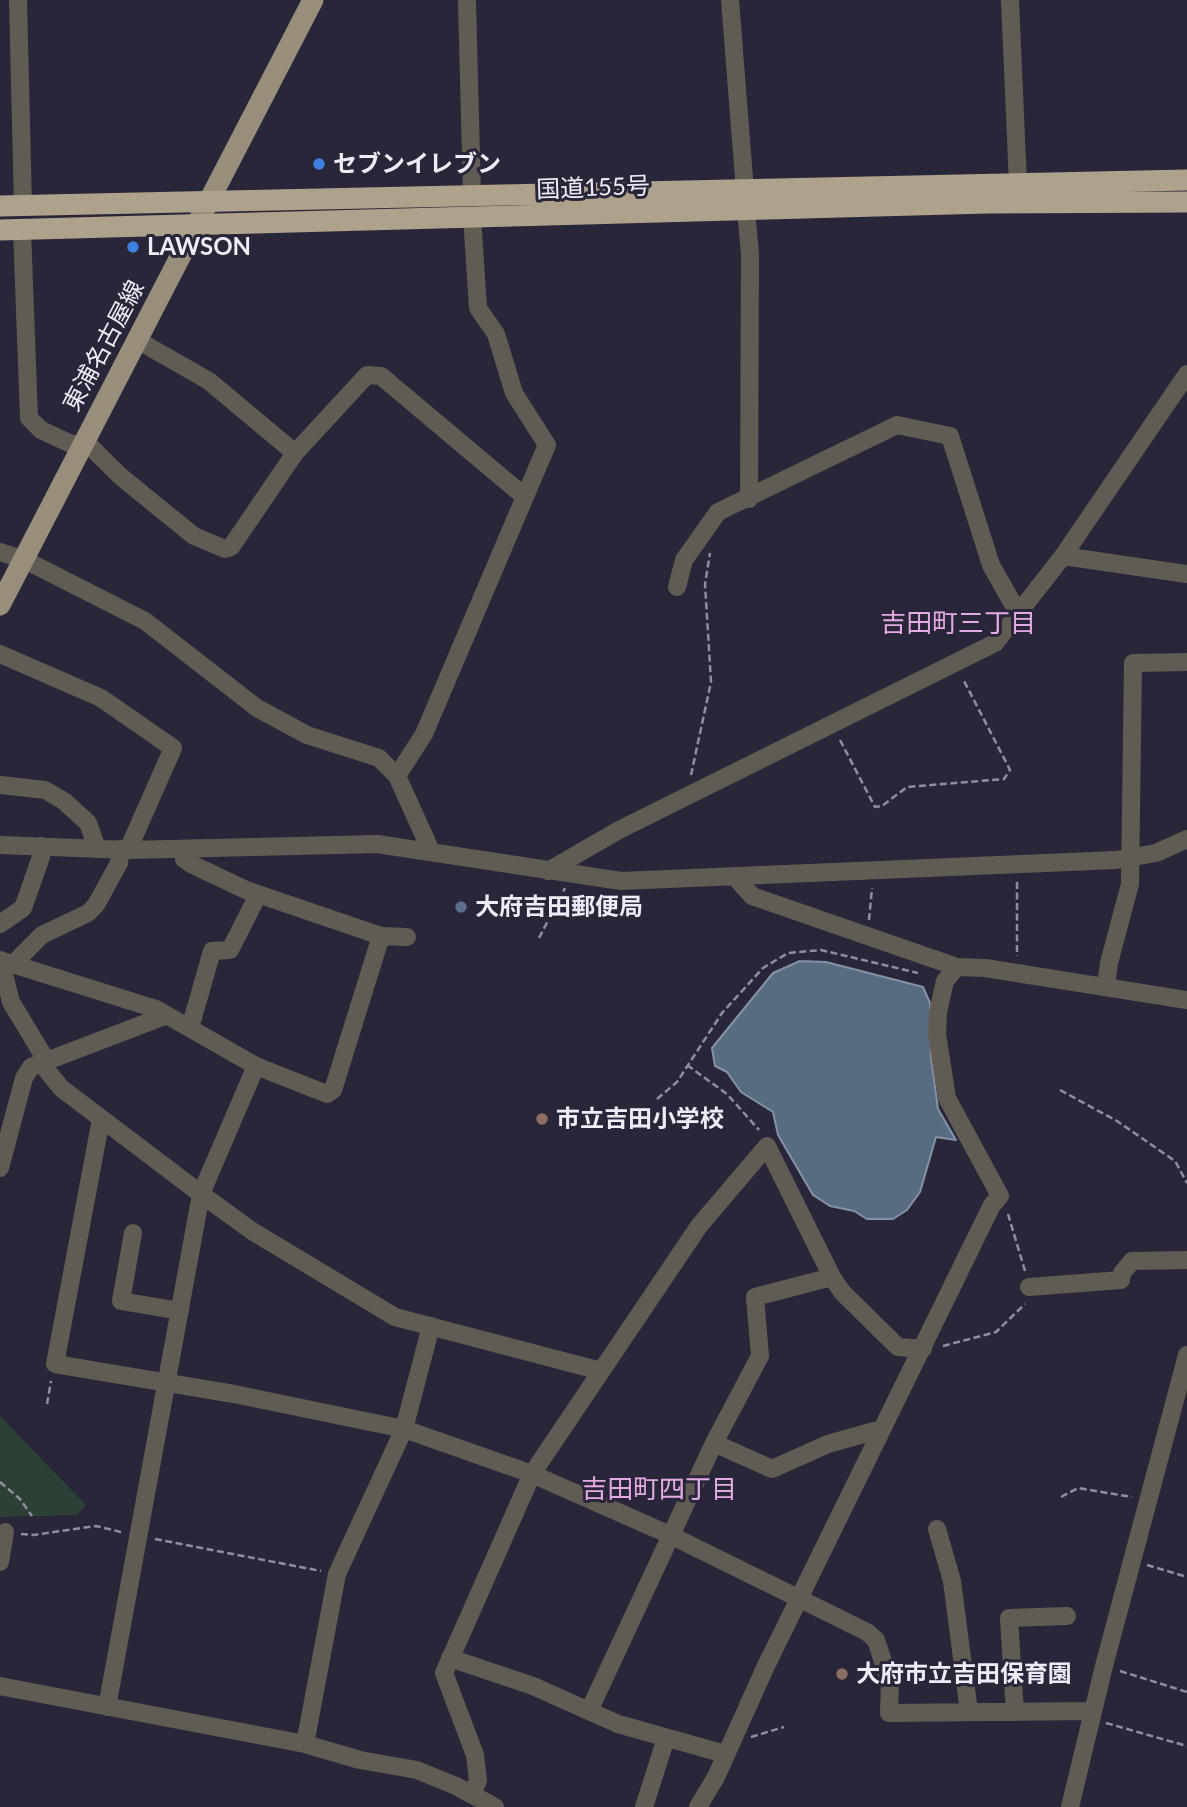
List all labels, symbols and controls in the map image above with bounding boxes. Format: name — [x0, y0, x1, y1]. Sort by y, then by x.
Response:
place label: セブンイレブン — [333, 150, 501, 178]
marker: セブンイレブン — [311, 156, 327, 172]
street label: 国道155号 — [536, 172, 650, 204]
place label: LAWSON — [147, 233, 251, 261]
marker: LAWSON — [125, 239, 141, 255]
street label: 東浦名古屋線 — [57, 276, 151, 416]
district label: 吉田町三丁目 — [880, 608, 1036, 640]
place label: 大府吉田郵便局 — [475, 893, 643, 921]
marker: 大府吉田郵便局 — [453, 899, 469, 915]
place label: 市立吉田小学校 — [556, 1105, 724, 1133]
marker: 市立吉田小学校 — [534, 1111, 550, 1127]
district label: 吉田町四丁目 — [581, 1474, 737, 1506]
place label: 大府市立吉田保育園 — [856, 1660, 1072, 1688]
marker: 大府市立吉田保育園 — [834, 1666, 850, 1682]

